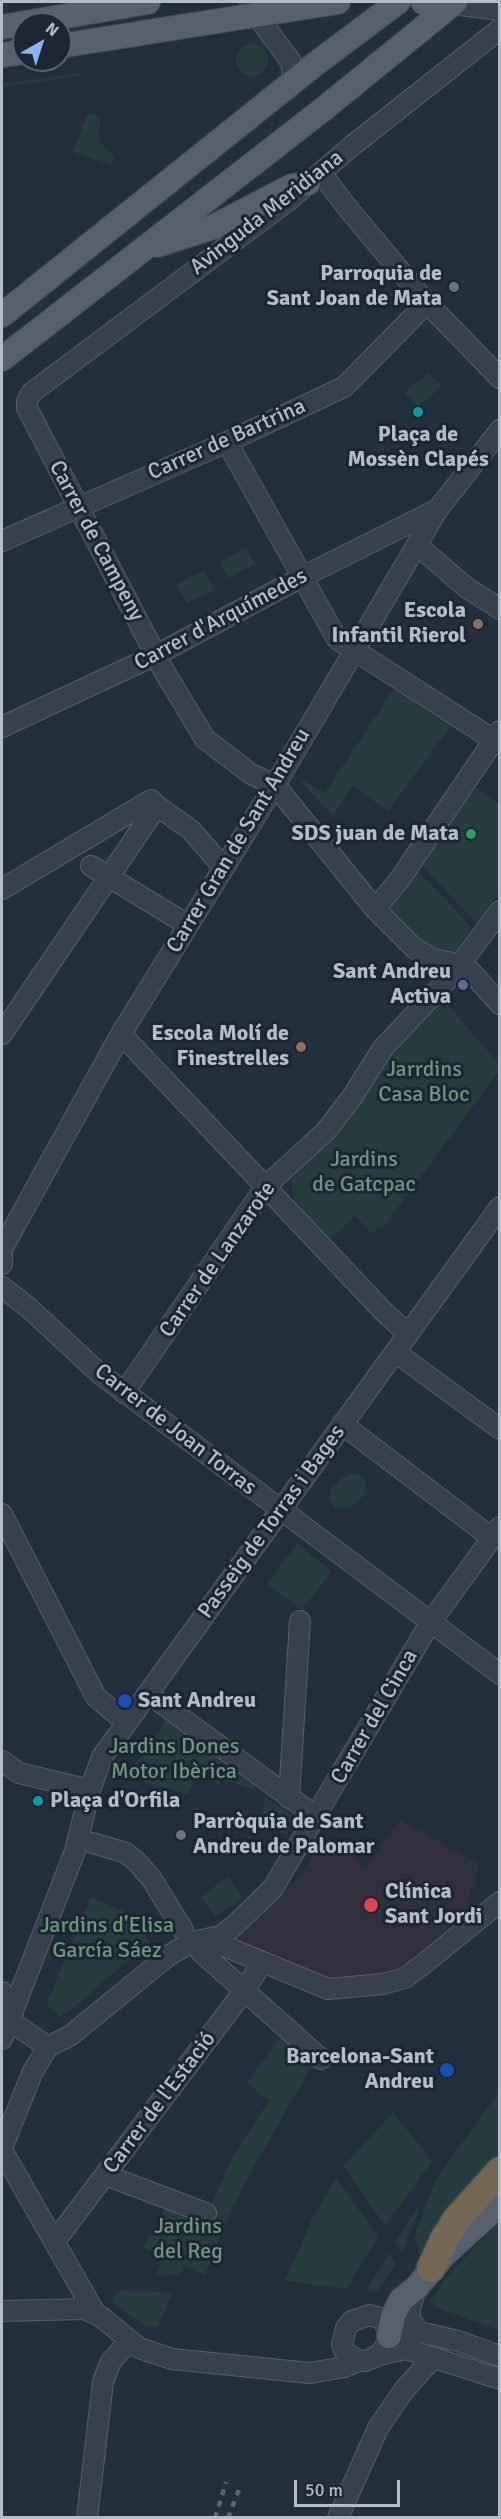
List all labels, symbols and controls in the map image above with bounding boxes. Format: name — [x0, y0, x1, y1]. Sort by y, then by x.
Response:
north arrow — [12, 12, 72, 72]
text: N — [41, 18, 63, 41]
street label: Avinguda Meridiana — [185, 145, 349, 281]
place label: Parroquia de Sant Joan de Mata — [267, 261, 442, 312]
marker: Parroquia de Sant Joan de Mata — [447, 280, 461, 294]
street label: Carrer de Bartrina — [144, 393, 310, 487]
marker: Plaça de Mossèn Clapés — [411, 405, 425, 419]
place label: Plaça de Mossèn Clapés — [347, 422, 489, 474]
street label: Carrer de Campeny — [43, 456, 149, 626]
street label: Carrer d'Arquímedes — [130, 563, 312, 677]
place label: Escola Infantil Rierol — [331, 598, 466, 650]
marker: Escola Infantil Rierol — [471, 617, 485, 631]
street label: Carrer Gran de Sant Andreu — [161, 724, 317, 958]
place label: SDS juan de Mata — [291, 821, 459, 847]
marker: SDS juan de Mata — [464, 827, 478, 841]
place label: Sant Andreu Activa — [333, 959, 451, 1010]
marker: Sant Andreu Activa — [456, 978, 470, 992]
place label: Escola Molí de Finestrelles — [151, 1021, 289, 1072]
marker: Escola Molí de Finestrelles — [294, 1040, 308, 1054]
park label: Jarrdins Casa Bloc — [378, 1057, 470, 1108]
park label: Jardins de Gatcpac — [312, 1147, 416, 1198]
street label: Carrer de Lanzarote — [154, 1177, 282, 1343]
street label: Carrer de Joan Torras — [89, 1359, 261, 1501]
street label: Passeig de Torras i Bages — [193, 1420, 351, 1624]
street label: Carrer del Cinca — [326, 1645, 424, 1789]
place label: Sant Andreu — [138, 1688, 256, 1714]
marker: Sant Andreu — [116, 1692, 134, 1710]
park label: Jardins Dones Motor Ibèrica — [109, 1734, 239, 1786]
place label: Plaça d'Orfila — [50, 1788, 180, 1814]
marker: Plaça d'Orfila — [31, 1794, 45, 1808]
place label: Parròquia de Sant Andreu de Palomar — [193, 1809, 375, 1861]
marker: Parròquia de Sant Andreu de Palomar — [174, 1828, 188, 1842]
place label: Clínica Sant Jordi — [385, 1879, 482, 1930]
marker: Clínica Sant Jordi — [362, 1896, 380, 1914]
park label: Jardins d'Elisa García Sáez — [40, 1913, 174, 1964]
street label: Carrer de l'Estació — [98, 2027, 222, 2179]
place label: Barcelona-Sant Andreu — [286, 2044, 434, 2096]
marker: Barcelona-Sant Andreu — [438, 2061, 456, 2079]
park label: Jardins del Reg — [153, 2214, 223, 2266]
scale bar — [297, 2468, 404, 2506]
text: 50 m — [305, 2479, 343, 2501]

